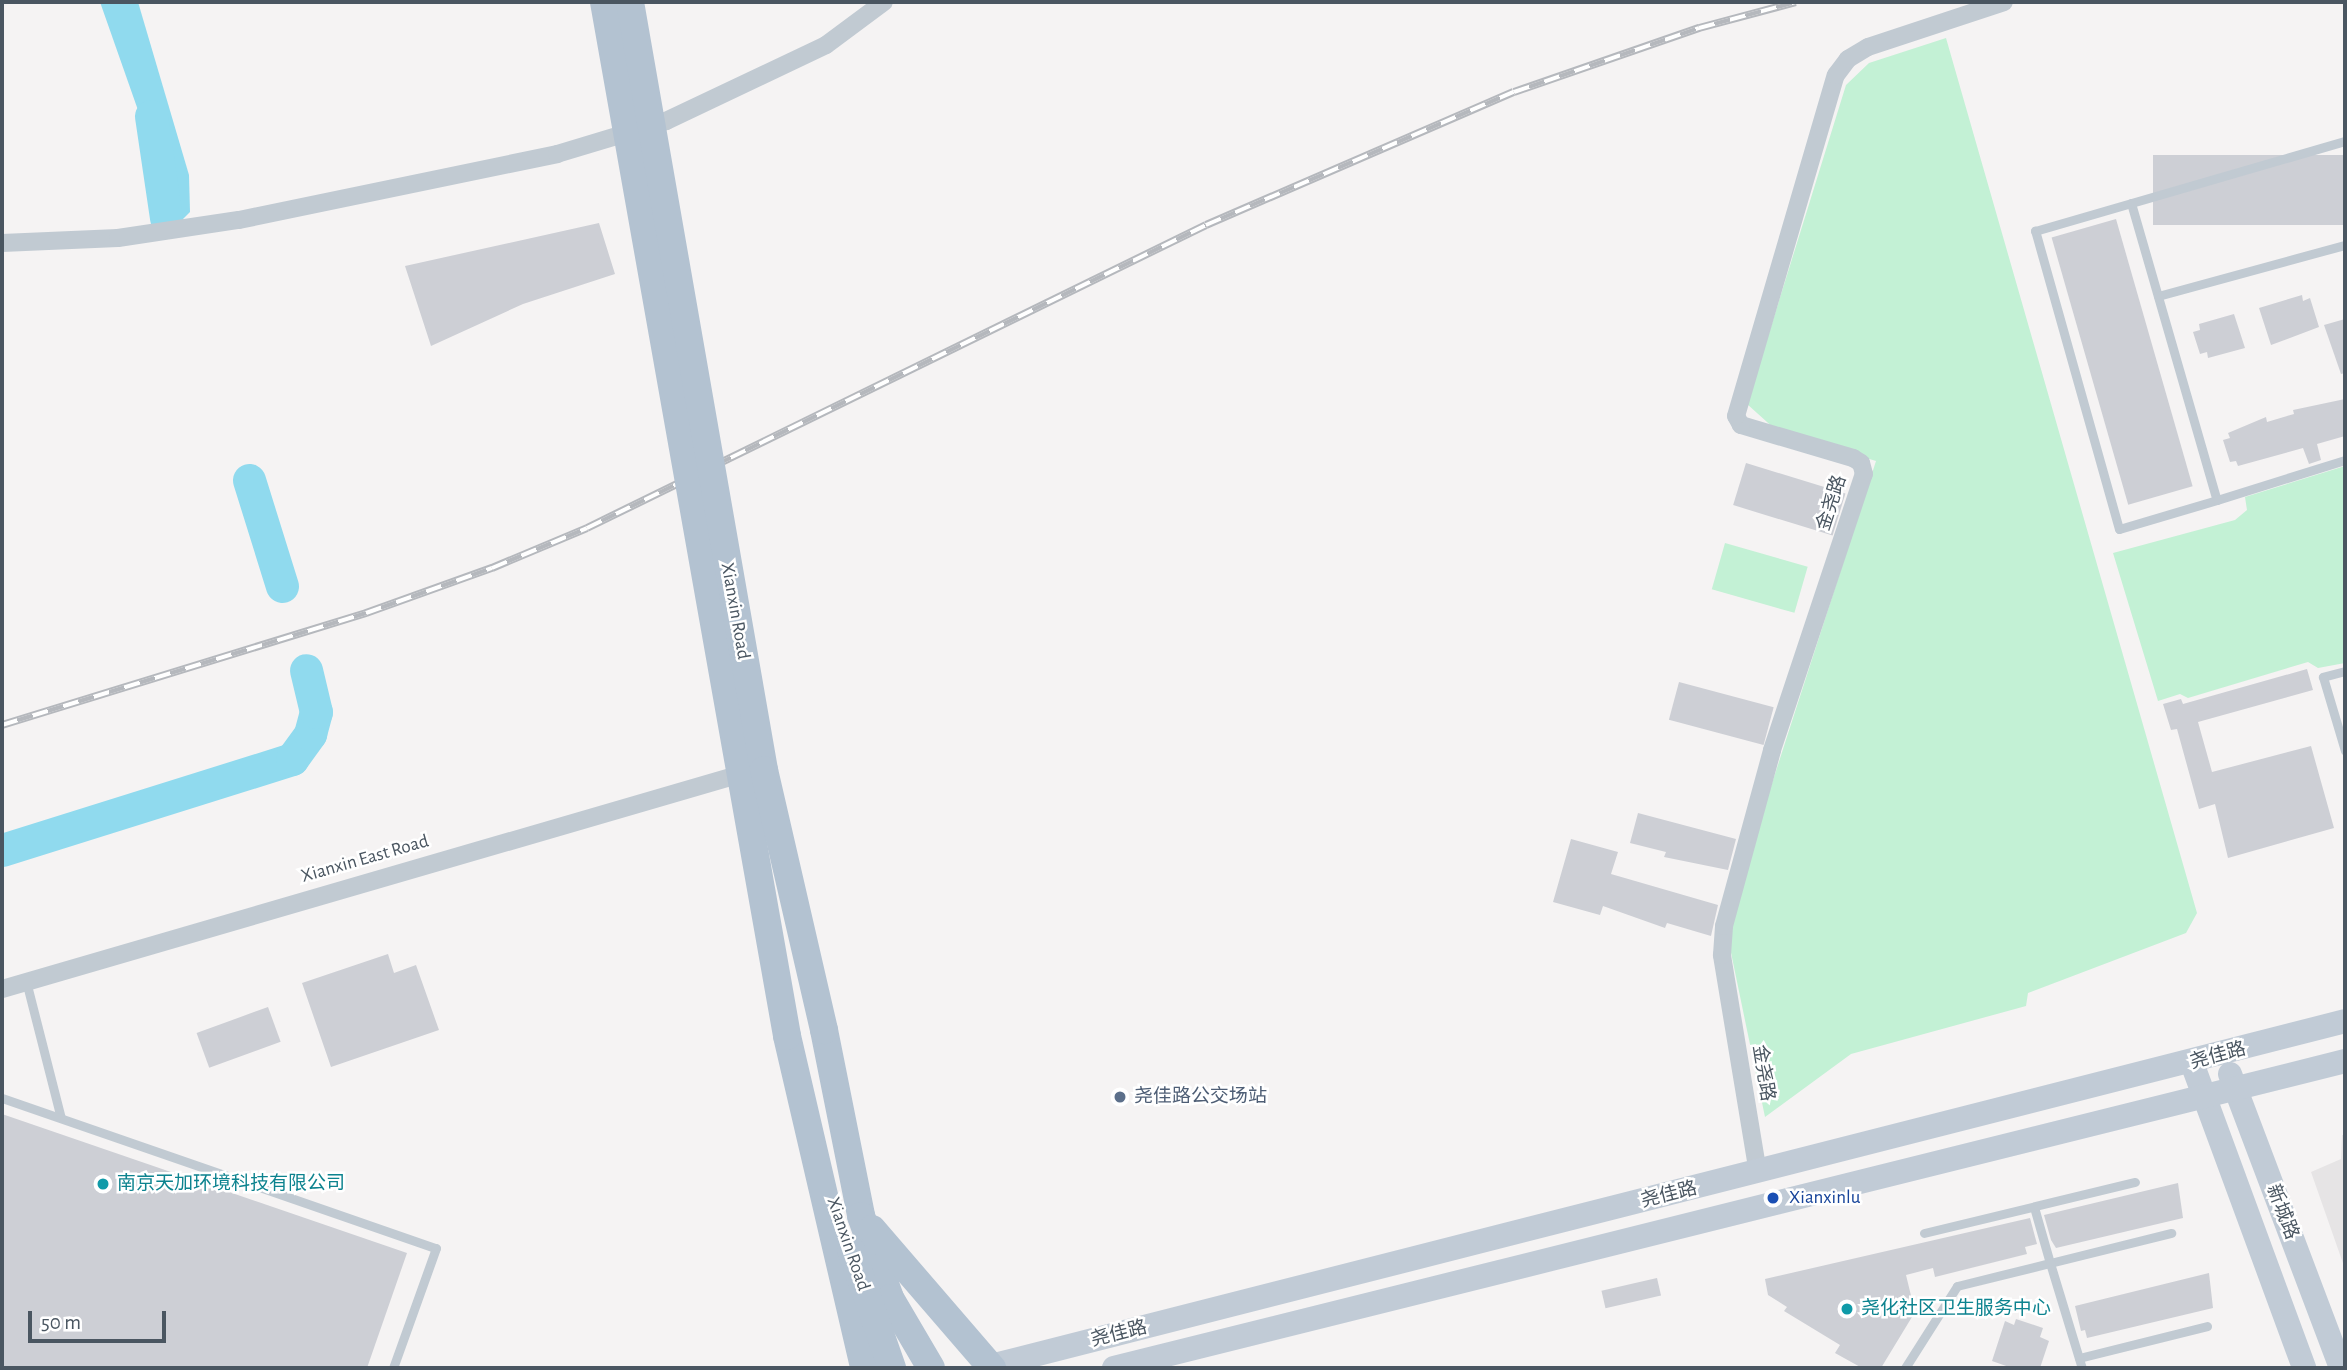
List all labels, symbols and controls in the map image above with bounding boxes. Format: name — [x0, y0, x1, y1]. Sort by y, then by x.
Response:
street label: 金尧路 — [1812, 472, 1852, 534]
street label: Xianxin Road — [715, 561, 755, 661]
street label: Xianxin East Road — [299, 830, 431, 888]
street label: 尧佳路 — [2188, 1038, 2248, 1074]
street label: 金尧路 — [1747, 1043, 1779, 1103]
place label: 尧佳路公交场站 — [1134, 1086, 1267, 1108]
marker: 尧佳路公交场站 — [1112, 1089, 1128, 1105]
place label: 南京天加环境科技有限公司 — [117, 1173, 345, 1195]
marker: 南京天加环境科技有限公司 — [95, 1176, 111, 1192]
street label: 尧佳路 — [1639, 1177, 1699, 1213]
street label: 新城路 — [2261, 1181, 2303, 1243]
place label: Xianxinlu — [1789, 1187, 1860, 1209]
marker: Xianxinlu — [1763, 1188, 1783, 1208]
street label: Xianxin Road — [821, 1194, 875, 1294]
scale bar — [32, 1296, 170, 1340]
place label: 尧化社区卫生服务中心 — [1861, 1298, 2051, 1320]
marker: 尧化社区卫生服务中心 — [1839, 1301, 1855, 1317]
text: 50 m — [41, 1312, 81, 1333]
street label: 尧佳路 — [1089, 1316, 1149, 1352]

